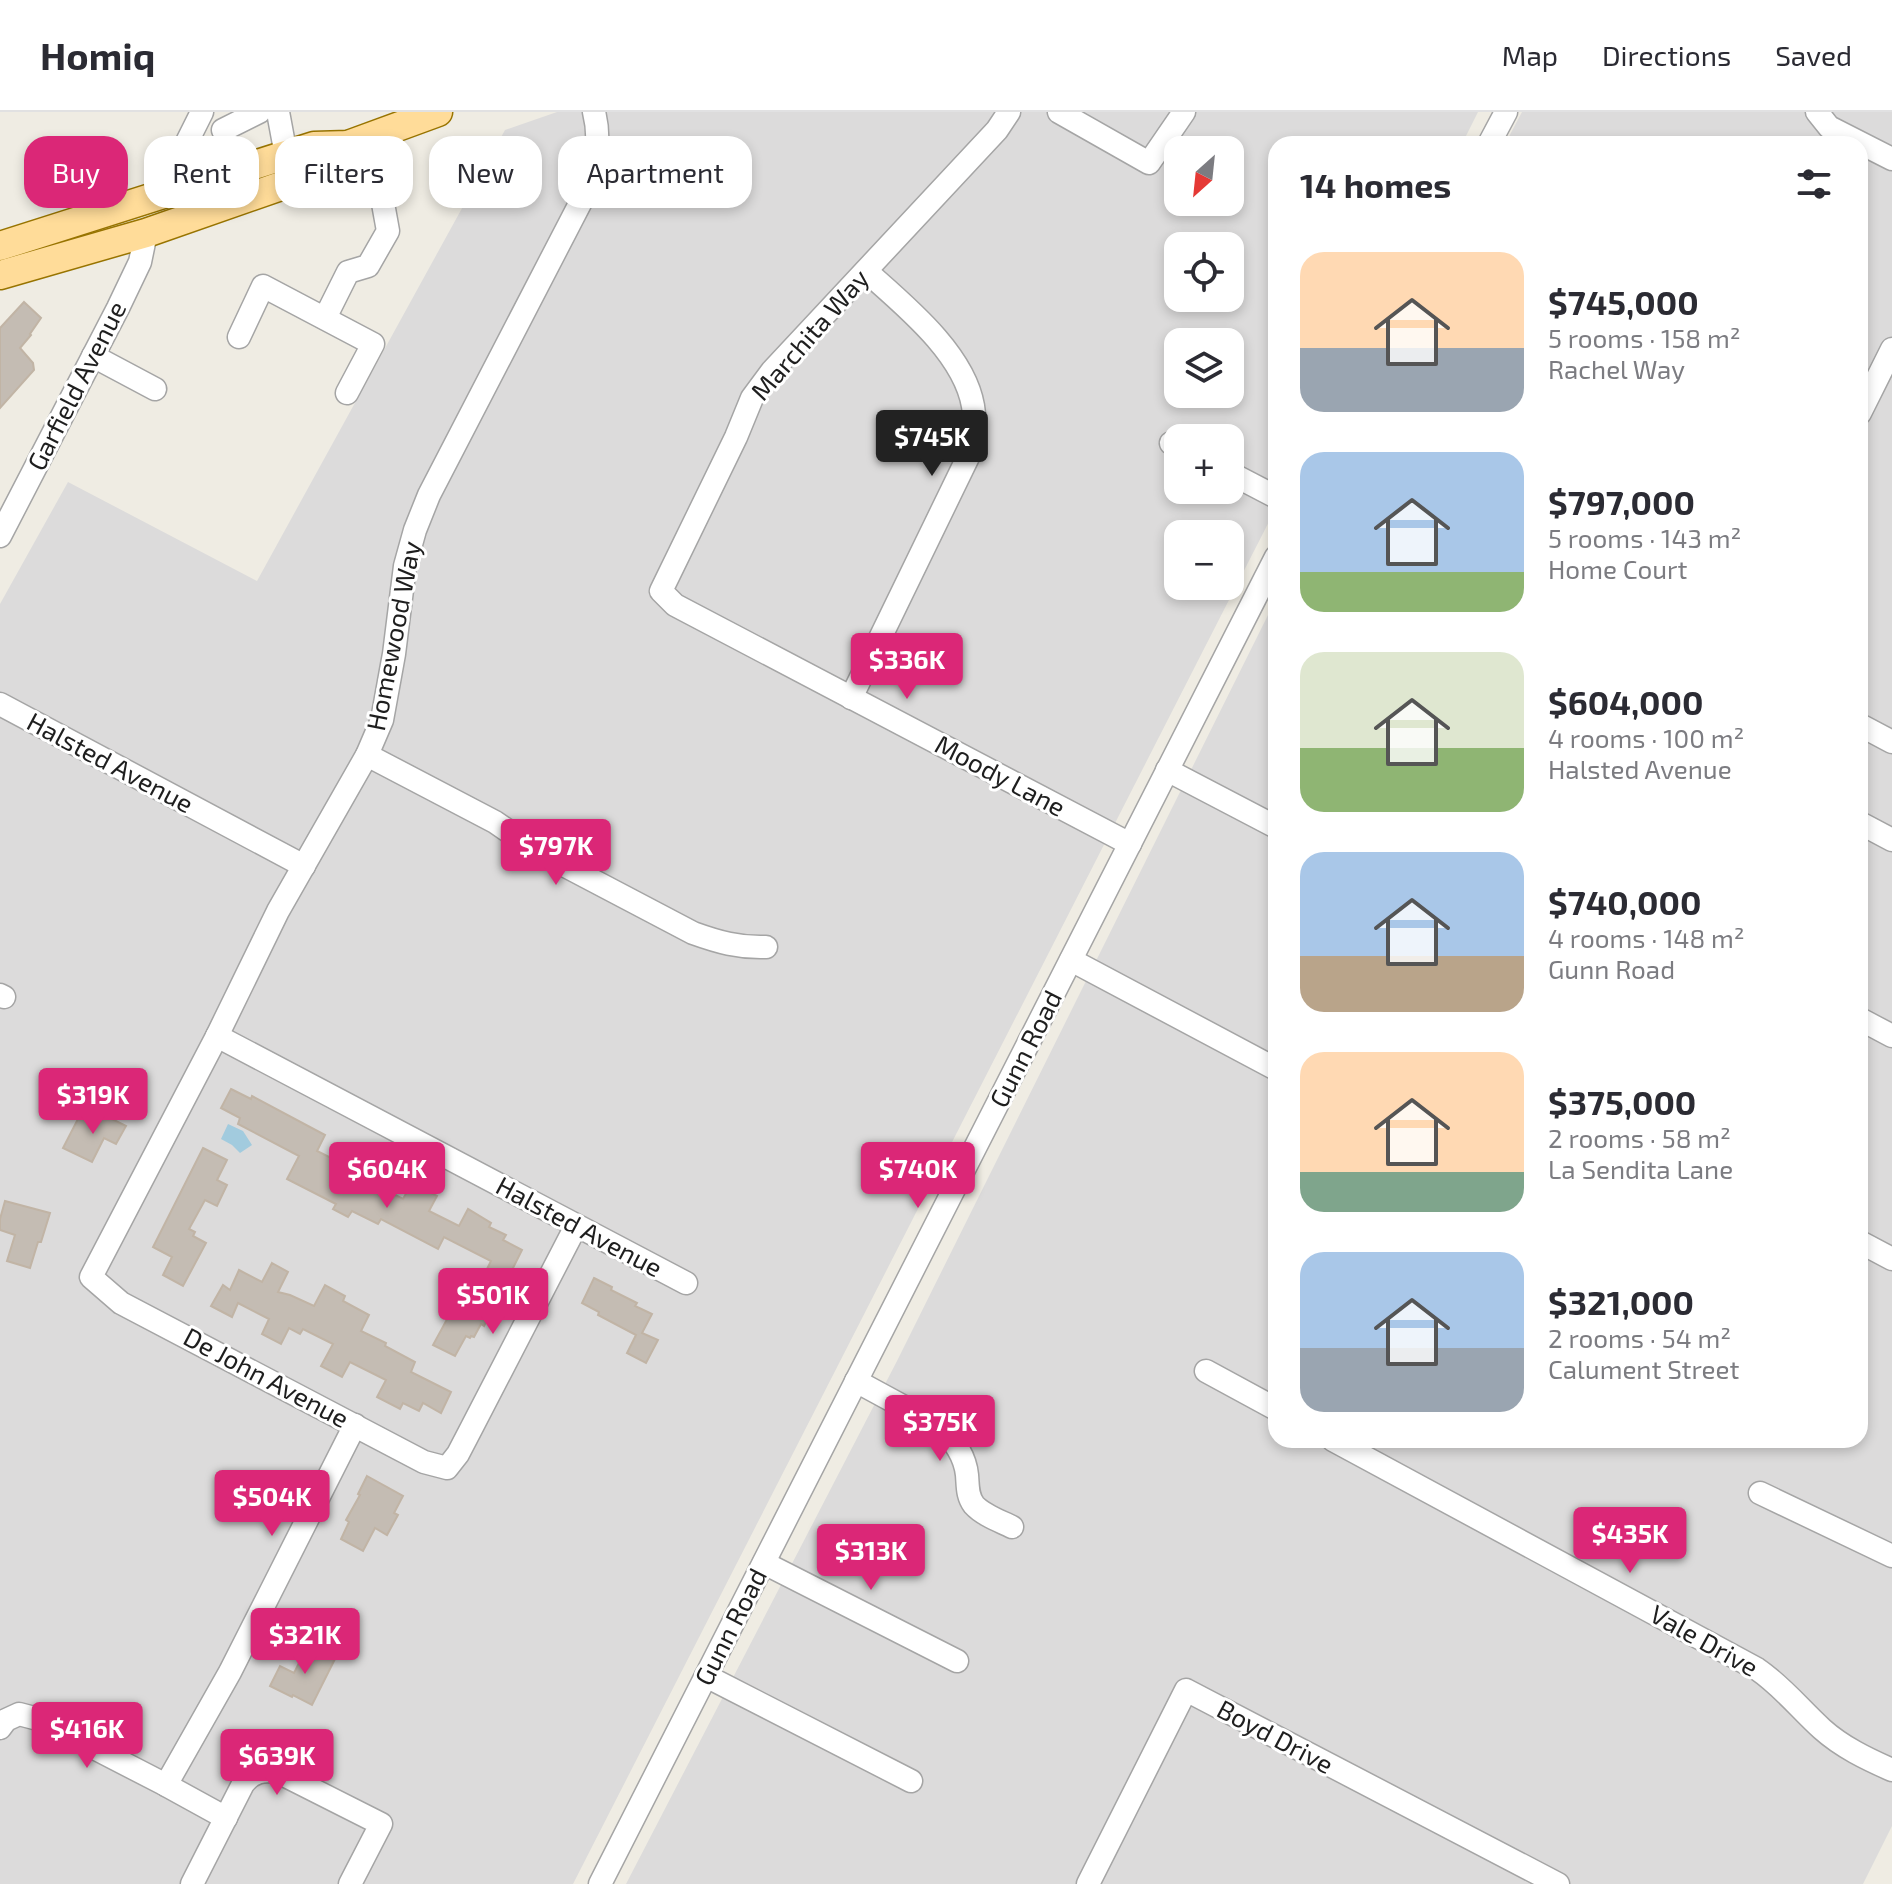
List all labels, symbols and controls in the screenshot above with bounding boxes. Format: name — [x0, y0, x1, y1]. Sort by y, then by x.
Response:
text: Homiq — [40, 32, 155, 78]
text: Map — [1502, 38, 1558, 72]
text: Directions — [1602, 38, 1731, 72]
text: Saved — [1775, 38, 1852, 72]
chip: Buy — [24, 136, 128, 208]
chip: Rent — [144, 136, 259, 208]
chip: Filters — [275, 136, 413, 208]
chip: New — [429, 136, 542, 208]
chip: Apartment — [558, 136, 752, 208]
north arrow — [1164, 136, 1244, 216]
map controls — [1164, 136, 1244, 600]
icon: filters — [1792, 162, 1836, 206]
text: 14 homes — [1300, 164, 1451, 205]
button: locate — [1164, 232, 1244, 312]
street label: Marchita Way — [744, 262, 874, 406]
text: $745,000 — [1548, 281, 1699, 322]
icon: home — [1364, 284, 1460, 380]
street label: Garfield Avenue — [20, 296, 132, 475]
text: 5 rooms · 158 m² — [1548, 322, 1740, 353]
button: layers — [1164, 328, 1244, 408]
text: Rachel Way — [1548, 353, 1685, 384]
pin: $745K — [876, 410, 988, 478]
text: $745K — [894, 420, 970, 451]
button: + — [1164, 424, 1244, 504]
text: $797,000 — [1548, 481, 1695, 522]
icon: home — [1364, 484, 1460, 580]
button: − — [1164, 520, 1244, 600]
text: 5 rooms · 143 m² — [1548, 522, 1741, 553]
street label: Homewood Way — [359, 538, 426, 733]
text: Home Court — [1548, 553, 1687, 584]
pin: $336K — [851, 633, 963, 701]
text: $336K — [869, 643, 945, 674]
text: $604,000 — [1548, 681, 1703, 722]
icon: home — [1364, 684, 1460, 780]
street label: Halsted Avenue — [22, 705, 199, 818]
text: 4 rooms · 100 m² — [1548, 722, 1744, 753]
street label: Moody Lane — [930, 727, 1071, 822]
text: Halsted Avenue — [1548, 753, 1732, 784]
pin: $797K — [500, 819, 612, 887]
text: $797K — [519, 829, 593, 860]
text: $740,000 — [1548, 881, 1701, 922]
icon: home — [1364, 884, 1460, 980]
text: 4 rooms · 148 m² — [1548, 922, 1745, 953]
text: Gunn Road — [1548, 953, 1675, 984]
street label: Gunn Road — [982, 985, 1067, 1112]
pin: $319K — [37, 1068, 149, 1136]
text: $319K — [57, 1078, 129, 1109]
text: $375,000 — [1548, 1081, 1696, 1122]
icon: home — [1364, 1084, 1460, 1180]
text: 2 rooms · 58 m² — [1548, 1122, 1731, 1153]
pin: $604K — [331, 1142, 443, 1210]
pin: $740K — [862, 1142, 974, 1210]
text: $604K — [347, 1152, 427, 1183]
text: $740K — [879, 1152, 957, 1183]
text: La Sendita Lane — [1548, 1153, 1733, 1184]
street label: Halsted Avenue — [491, 1169, 668, 1282]
pin: $501K — [437, 1268, 549, 1336]
text: $501K — [456, 1278, 530, 1309]
text: $321,000 — [1548, 1281, 1694, 1322]
icon: home — [1364, 1284, 1460, 1380]
street label: De John Avenue — [179, 1320, 355, 1433]
text: 2 rooms · 54 m² — [1548, 1322, 1731, 1353]
text: Calument Street — [1548, 1353, 1739, 1384]
pin: $375K — [884, 1395, 996, 1463]
text: $375K — [903, 1405, 977, 1436]
pin: $504K — [216, 1470, 328, 1538]
text: $504K — [233, 1480, 311, 1511]
pin: $435K — [1574, 1507, 1686, 1575]
text: $435K — [1591, 1517, 1669, 1548]
pin: $313K — [815, 1524, 927, 1592]
text: $313K — [835, 1534, 907, 1565]
street label: Gunn Road — [687, 1563, 772, 1690]
street label: Vale Drive — [1645, 1597, 1764, 1682]
pin: $321K — [249, 1608, 361, 1676]
text: $321K — [269, 1618, 341, 1649]
street label: Boyd Drive — [1212, 1692, 1339, 1779]
pin: $416K — [31, 1702, 143, 1770]
text: $416K — [50, 1712, 124, 1743]
pin: $639K — [221, 1729, 333, 1797]
text: $639K — [239, 1739, 316, 1770]

